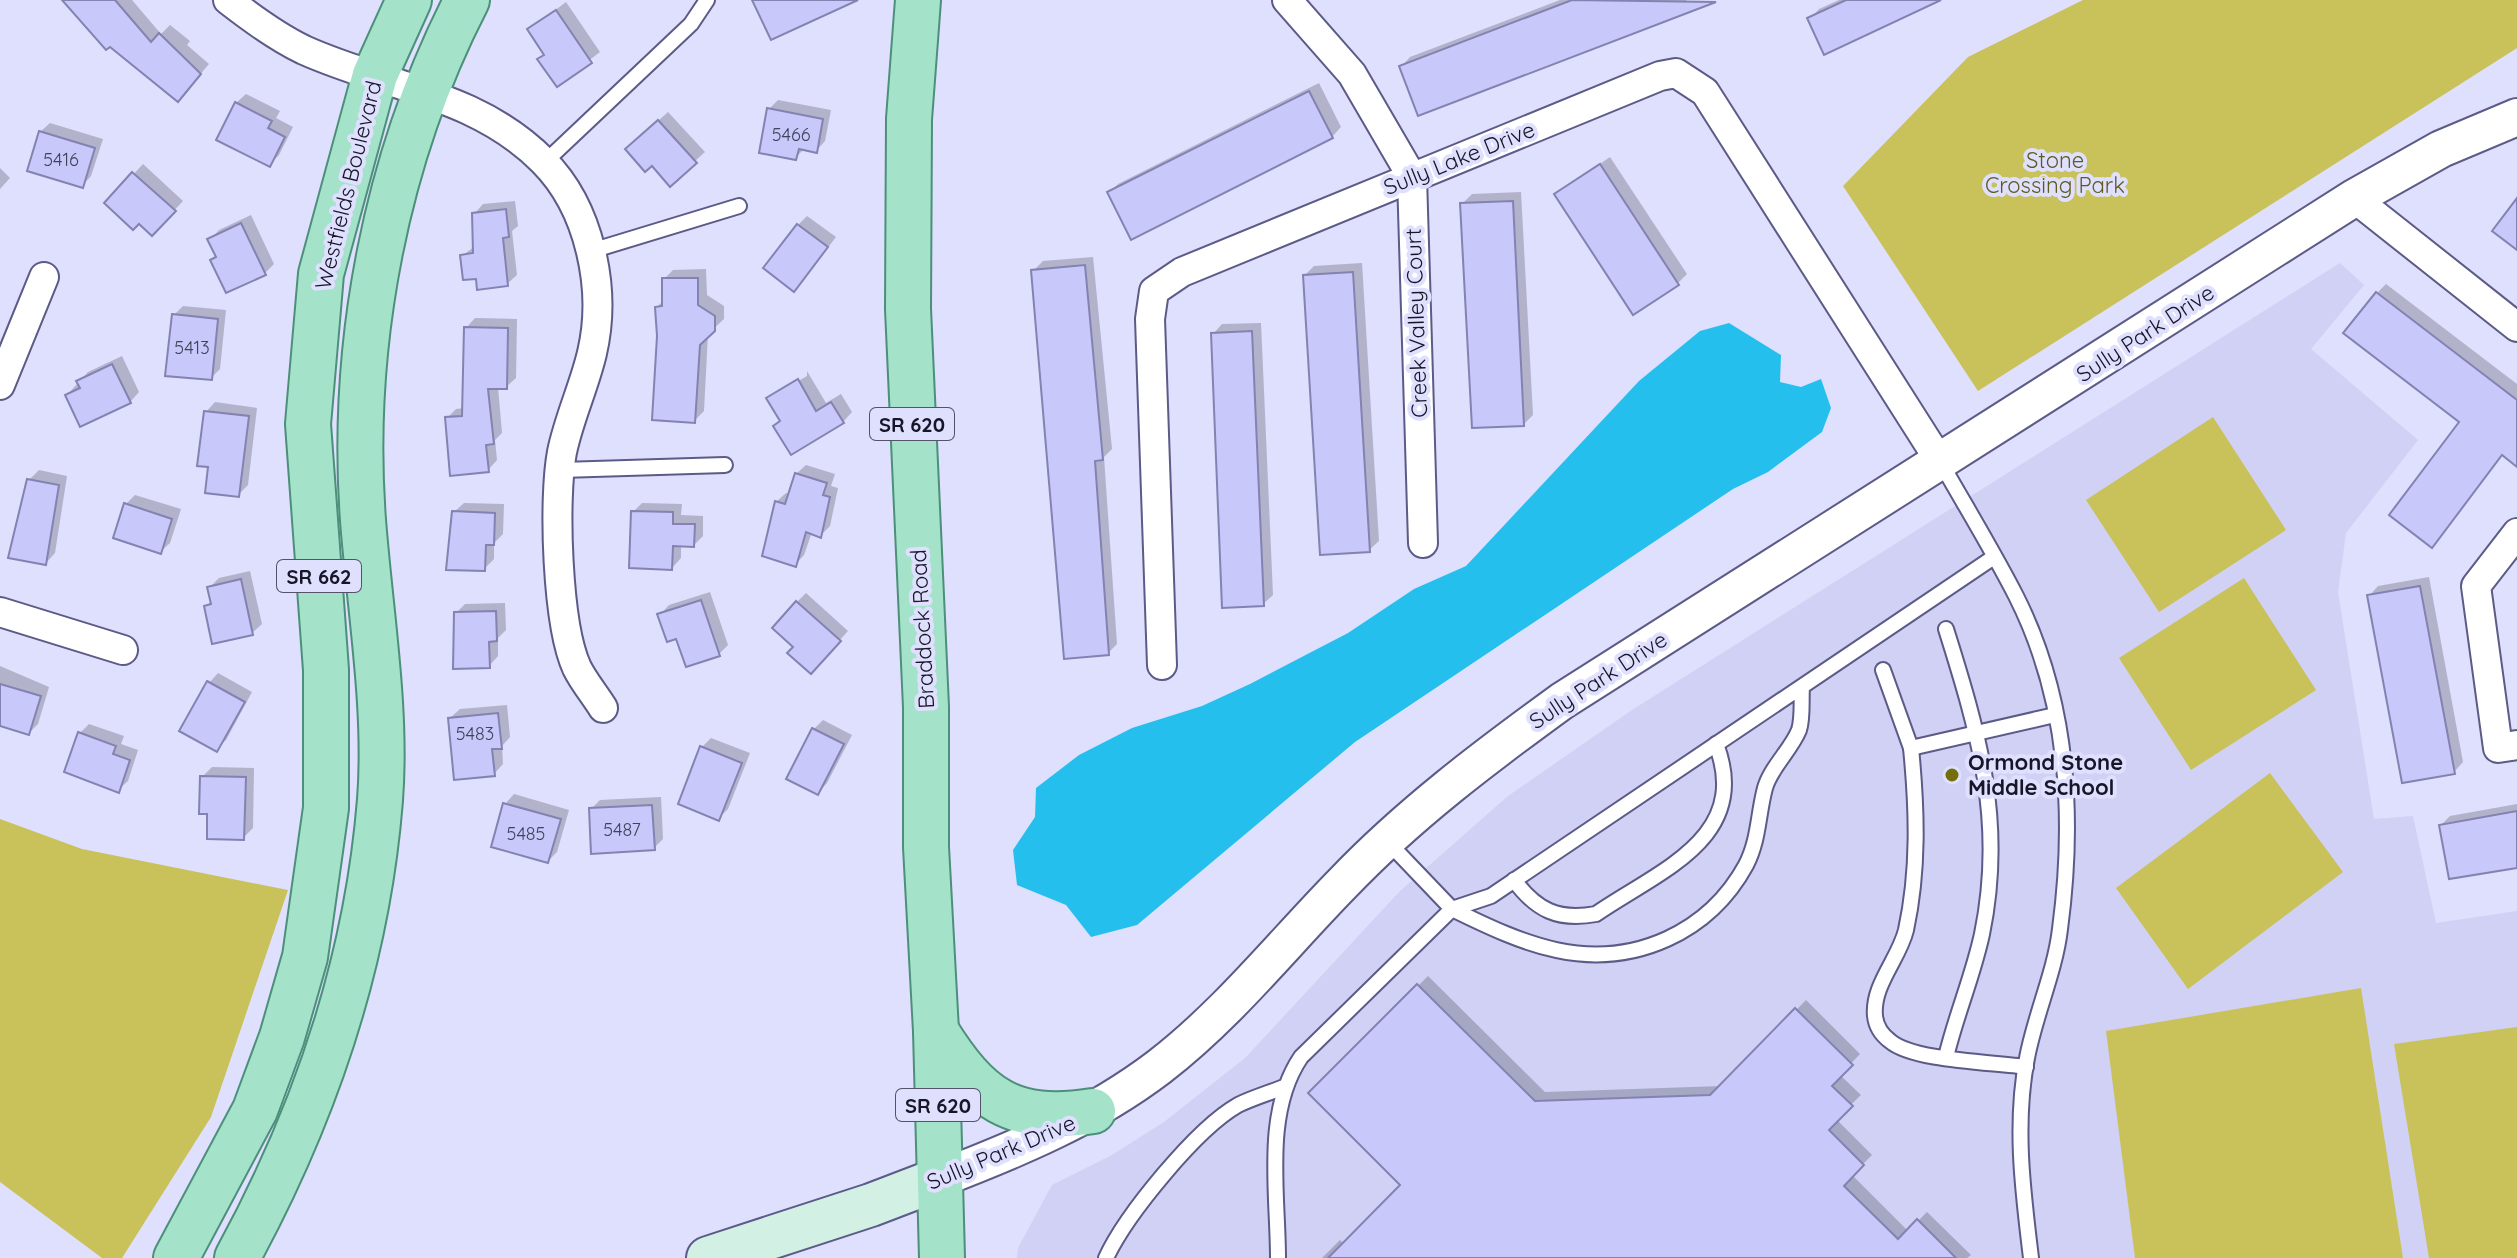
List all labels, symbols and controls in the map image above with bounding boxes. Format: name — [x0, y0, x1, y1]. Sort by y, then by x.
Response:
street label: Westfields Boulevard — [309, 78, 387, 292]
street label: Sully Lake Drive — [1379, 115, 1539, 201]
house number: 5466 — [772, 123, 811, 146]
park label: Stone Crossing Park — [1985, 146, 2125, 199]
house number: 5416 — [43, 148, 79, 171]
street label: Creek Valley Court — [1399, 228, 1433, 418]
street label: Sully Park Drive — [2071, 278, 2219, 388]
house number: 5413 — [174, 336, 210, 359]
road number: SR 620 — [870, 408, 954, 440]
street label: Braddock Road — [904, 549, 940, 709]
road number: SR 662 — [277, 560, 361, 592]
street label: Sully Park Drive — [1524, 625, 1672, 735]
house number: 5483 — [456, 722, 494, 745]
place label: Ormond Stone Middle School — [1968, 748, 2123, 801]
marker: Ormond Stone Middle School — [1943, 766, 1961, 784]
house number: 5487 — [603, 818, 641, 841]
house number: 5485 — [507, 822, 545, 845]
road number: SR 620 — [896, 1089, 980, 1121]
street label: Sully Park Drive — [922, 1108, 1080, 1196]

